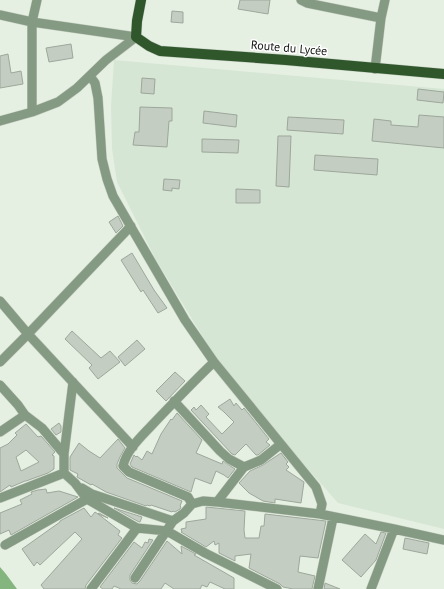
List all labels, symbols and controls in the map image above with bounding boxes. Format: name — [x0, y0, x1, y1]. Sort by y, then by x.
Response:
street label: Route du Lycée — [250, 37, 328, 58]

